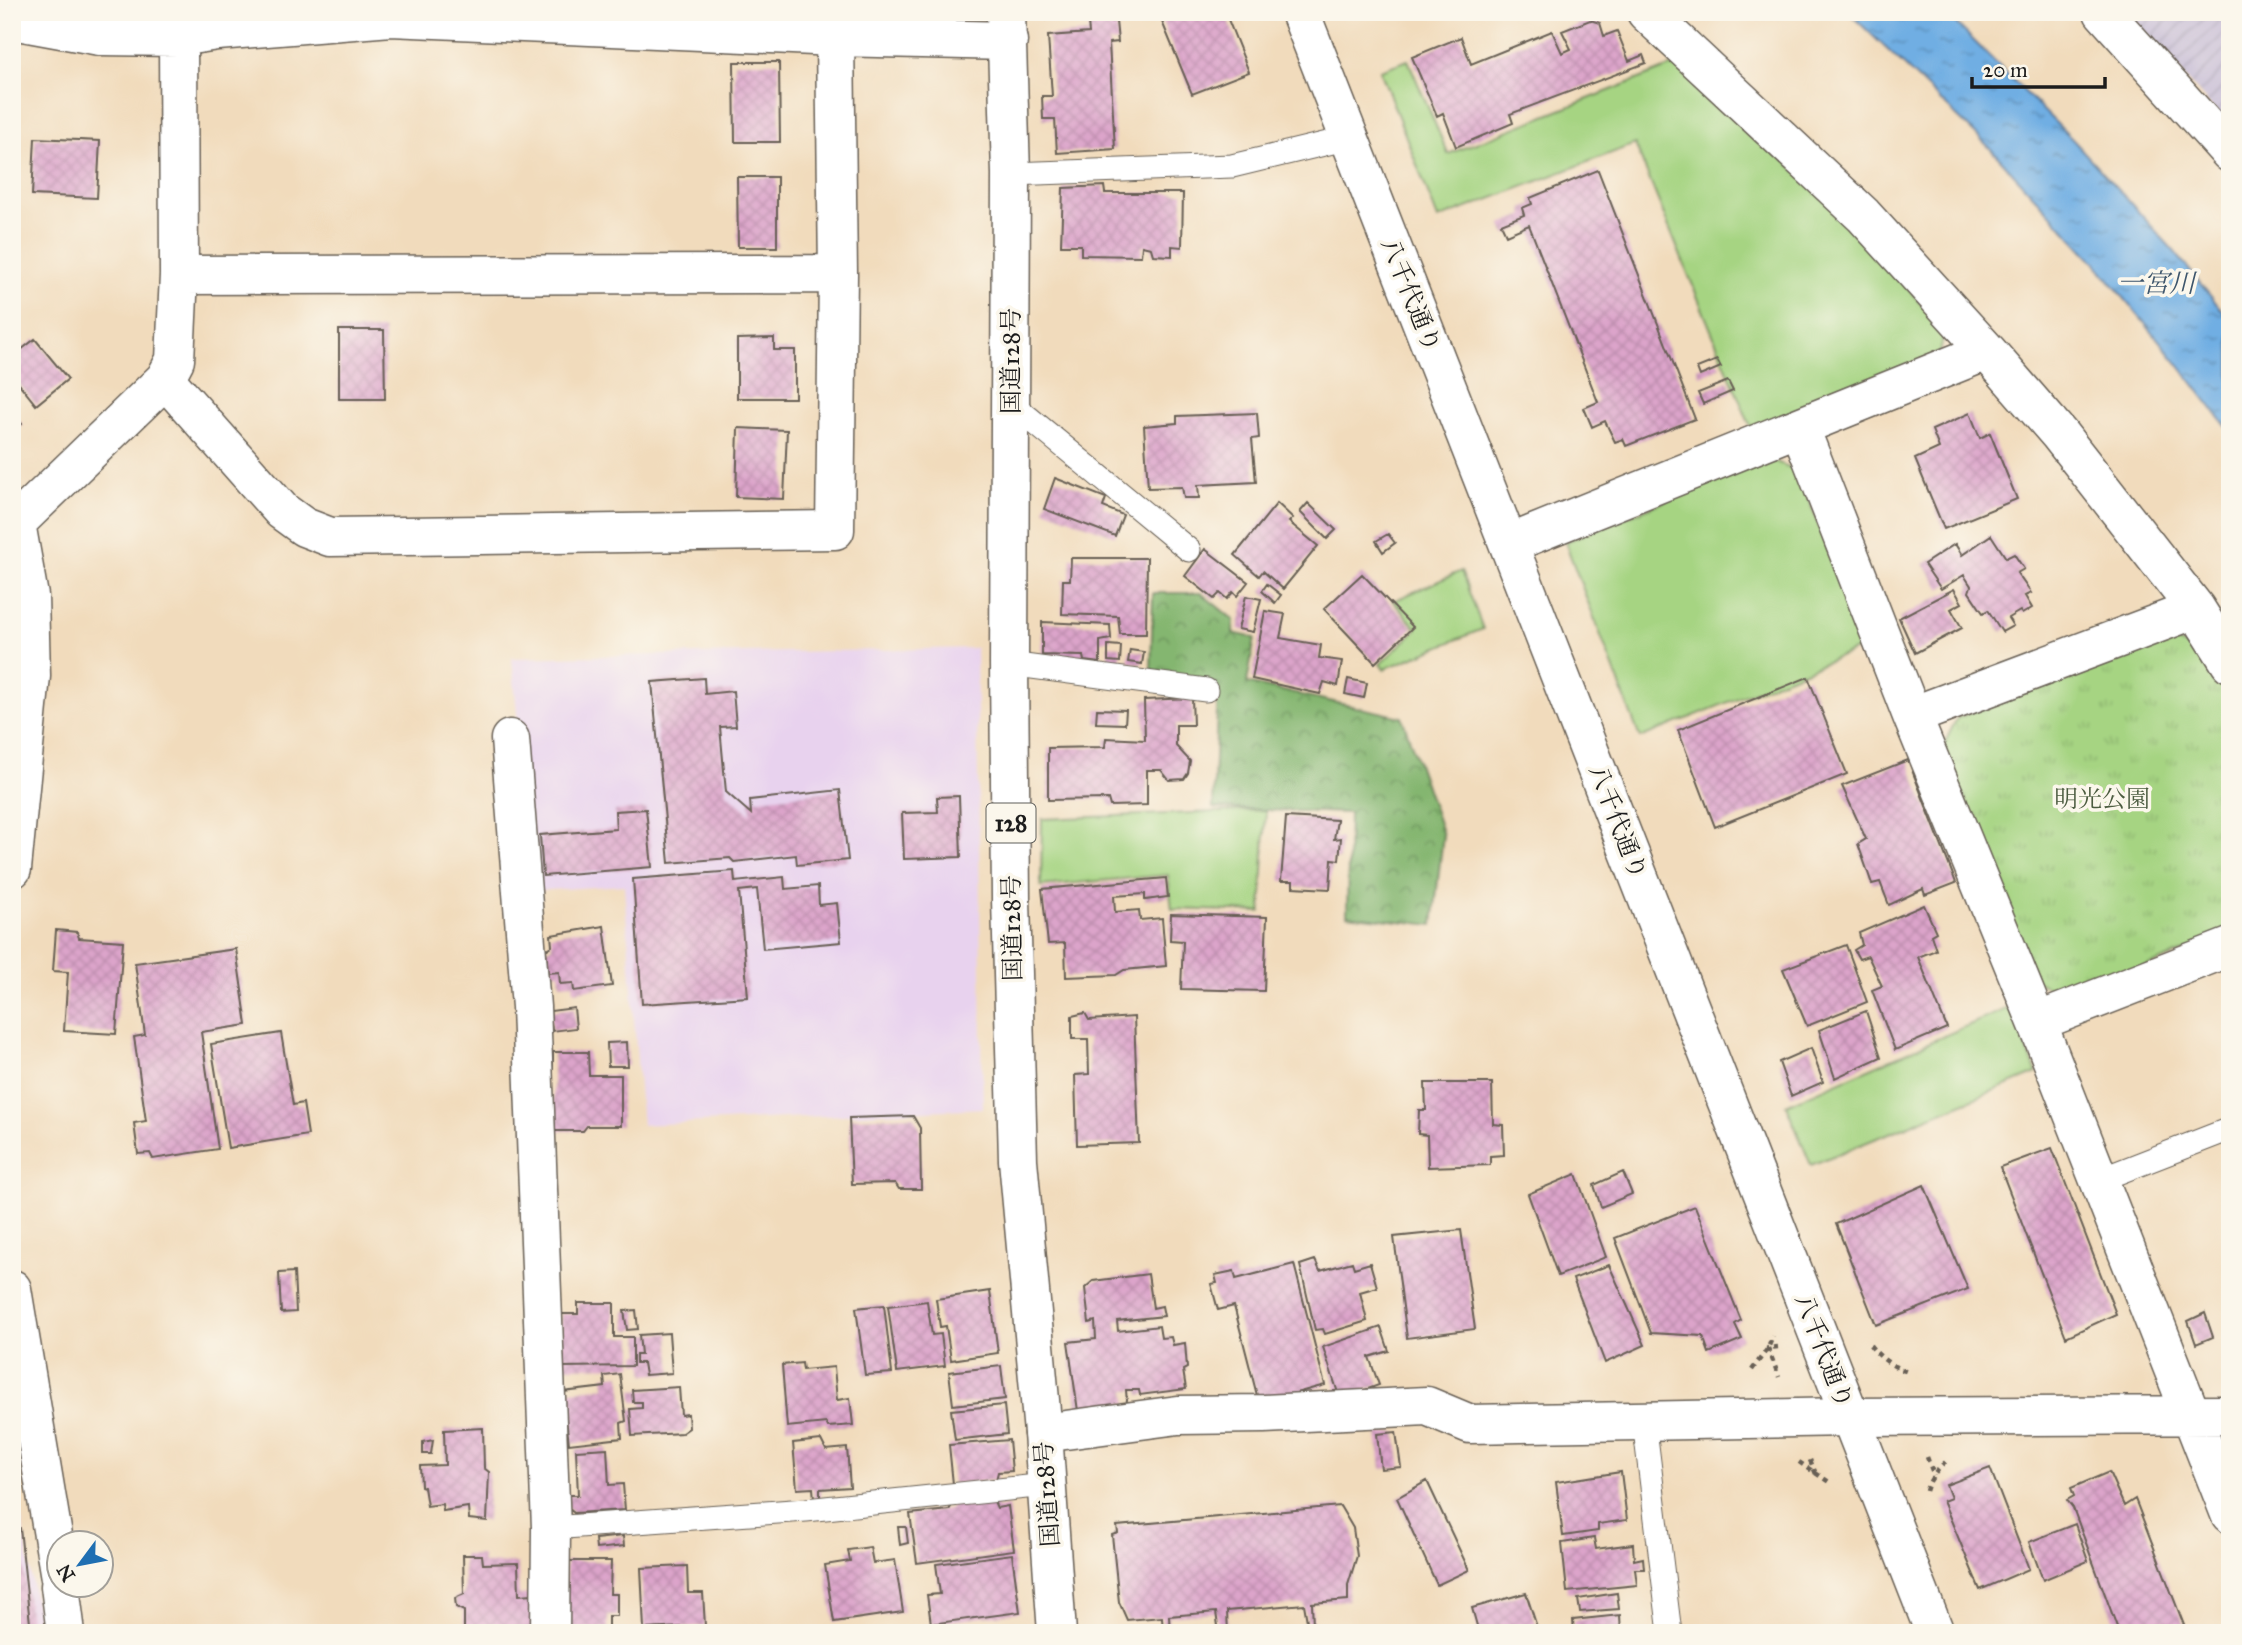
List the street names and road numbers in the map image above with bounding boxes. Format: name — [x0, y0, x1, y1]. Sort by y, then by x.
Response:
street label: 八千代通り — [1375, 234, 1447, 356]
street label: 国道128号 — [996, 308, 1026, 414]
street label: 八千代通り — [1582, 761, 1654, 883]
road number: 128 — [986, 804, 1036, 842]
street label: 国道128号 — [996, 875, 1028, 981]
street label: 八千代通り — [1788, 1290, 1860, 1412]
street label: 国道128号 — [1028, 1440, 1066, 1548]

